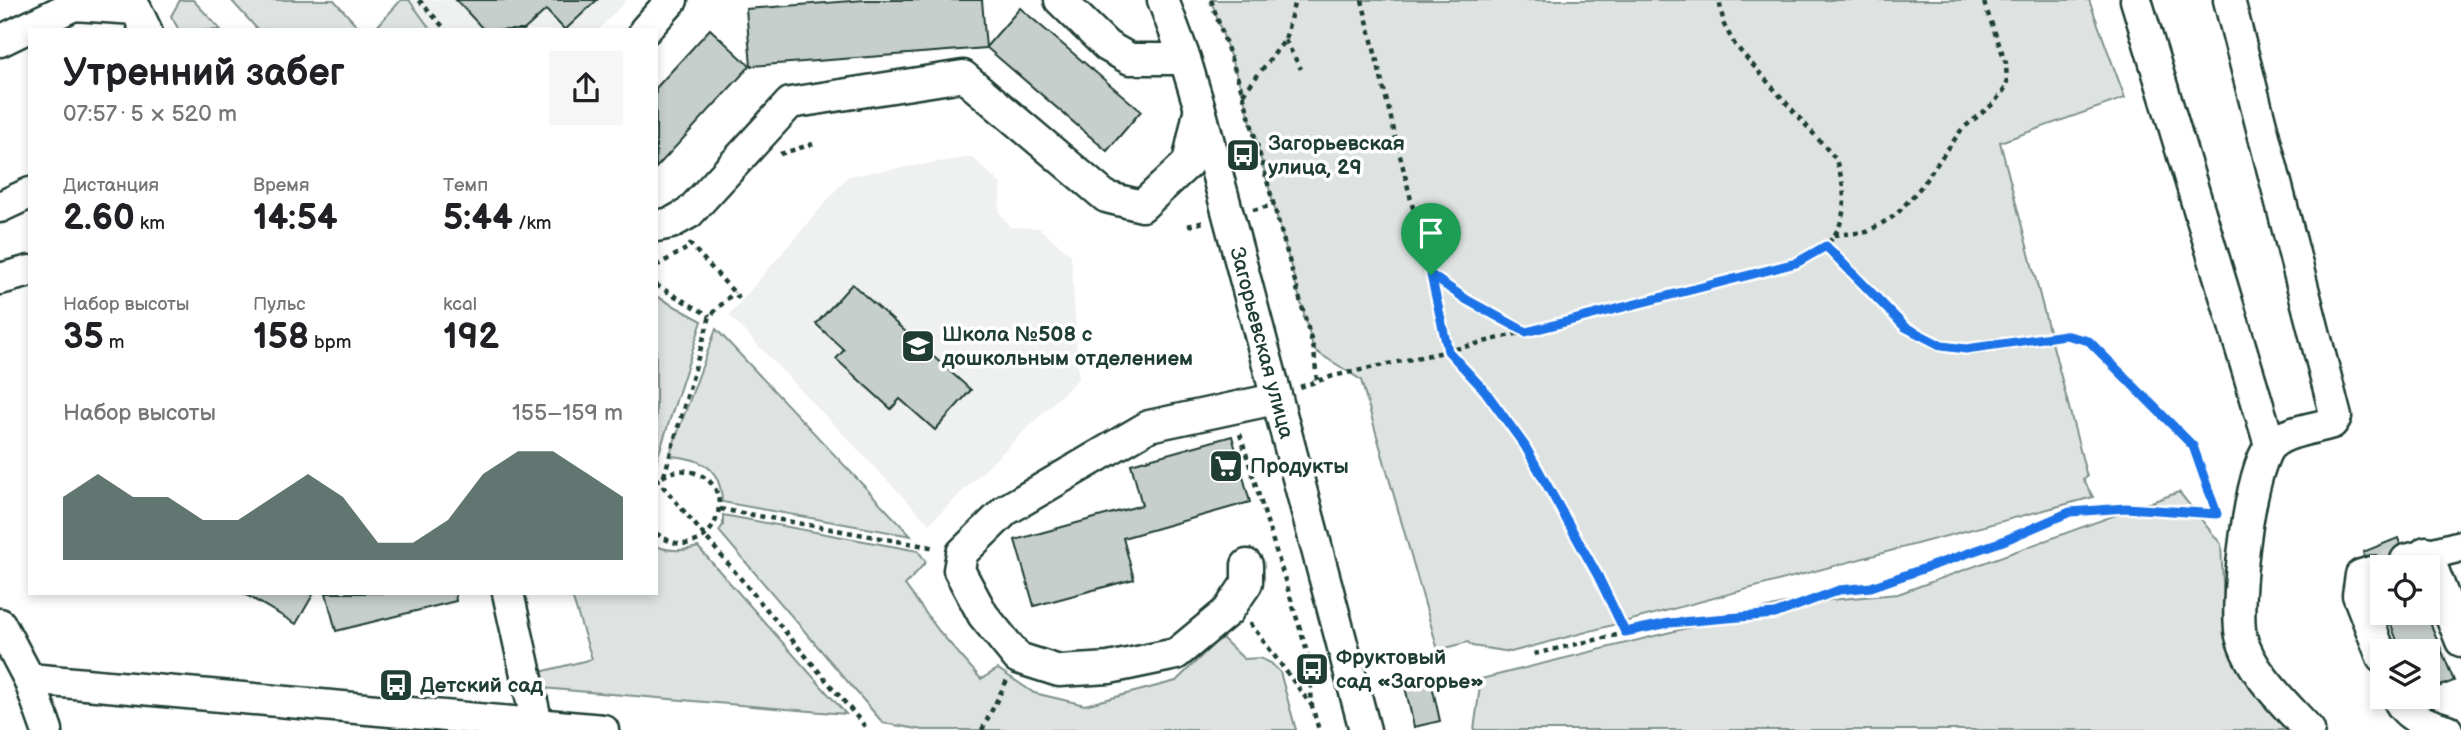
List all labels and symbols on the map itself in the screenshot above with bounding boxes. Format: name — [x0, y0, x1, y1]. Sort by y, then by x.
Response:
place label: Загорьевская улица, 29 — [1268, 131, 1405, 180]
bus stop icon: Загорьевская улица, 29 — [1224, 136, 1262, 174]
pin — [1401, 203, 1461, 275]
street label: Загорьевская улица — [1224, 244, 1299, 442]
place label: Школа №508 с дошкольным отделением — [941, 322, 1193, 371]
school or university icon: Школа №508 с дошкольным отделением — [899, 327, 937, 365]
supermarket icon: Продукты — [1207, 447, 1245, 485]
place label: Продукты — [1250, 454, 1349, 479]
place label: Фруктовый сад «Загорье» — [1336, 645, 1484, 694]
bus stop icon: Фруктовый сад «Загорье» — [1293, 650, 1331, 688]
bus stop icon: Детский сад — [377, 666, 415, 704]
place label: Детский сад — [420, 673, 543, 698]

